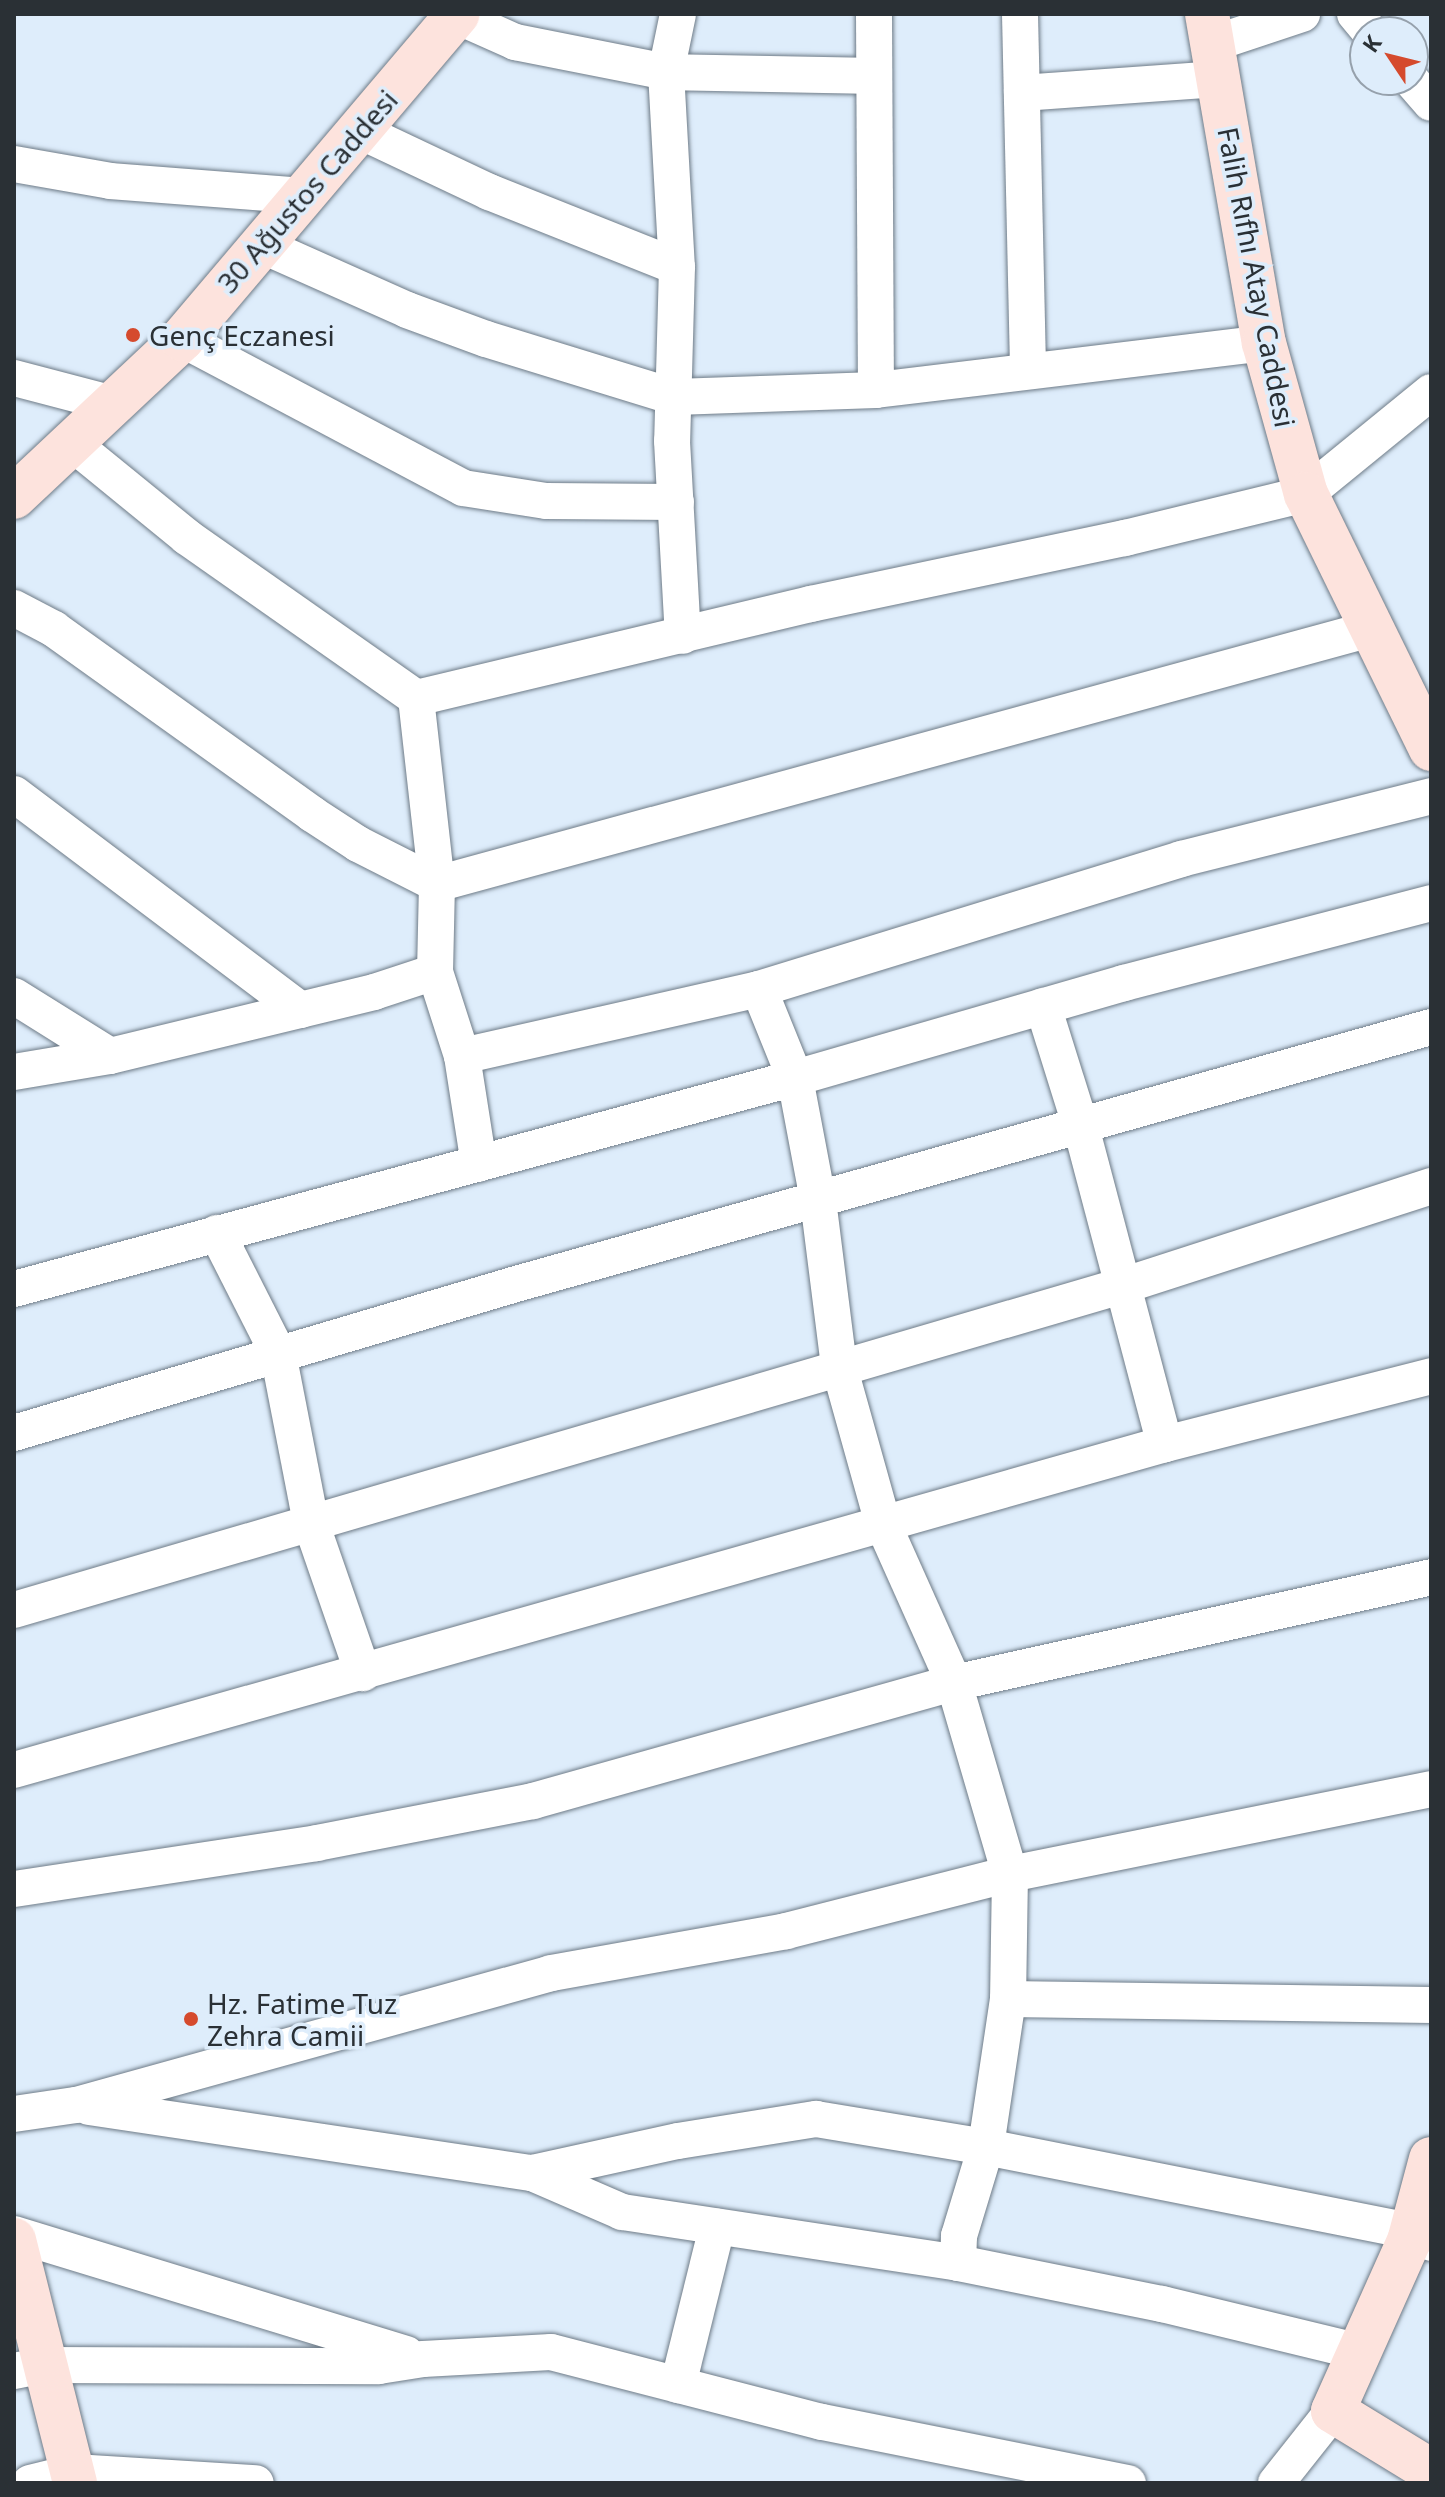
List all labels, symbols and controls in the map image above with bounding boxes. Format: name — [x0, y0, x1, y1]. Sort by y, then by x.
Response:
north arrow — [1349, 16, 1429, 96]
text: K — [1354, 29, 1387, 58]
street label: 30 Ağustos Caddesi — [210, 83, 404, 299]
street label: Falih Rıfhı Atay Caddesi — [1211, 124, 1303, 430]
place label: Genç Eczanesi — [149, 318, 335, 352]
marker: Genç Eczanesi — [124, 326, 142, 344]
place label: Hz. Fatime Tuz Zehra Camii — [207, 1986, 397, 2052]
marker: Hz. Fatime Tuz Zehra Camii — [182, 2010, 200, 2028]

